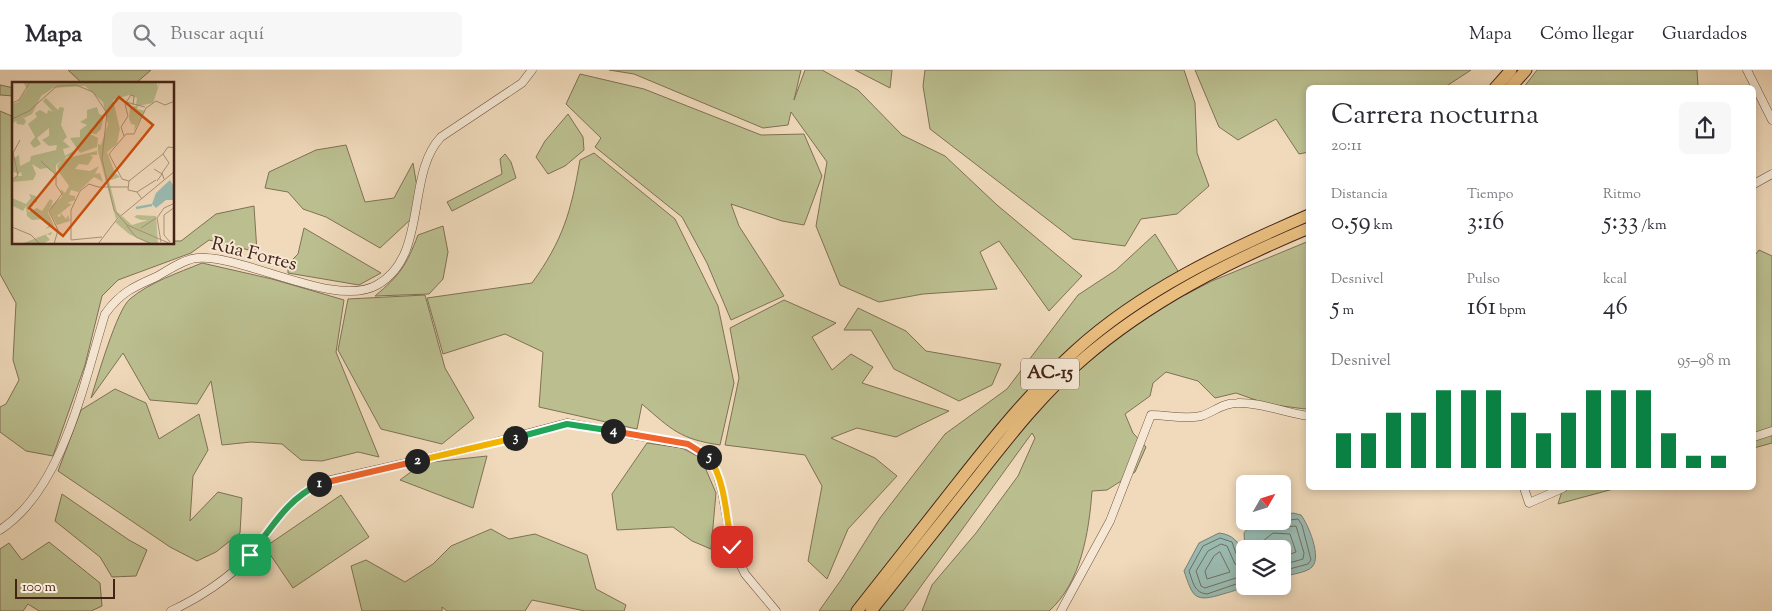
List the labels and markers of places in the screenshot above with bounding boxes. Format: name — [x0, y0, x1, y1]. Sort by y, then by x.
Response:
pin: 4 — [600, 418, 626, 444]
pin: 3 — [502, 426, 528, 450]
pin: 5 — [696, 444, 722, 470]
pin: 2 — [404, 448, 430, 474]
pin: 1 — [306, 472, 332, 496]
pin — [711, 526, 753, 568]
pin — [229, 534, 271, 576]

